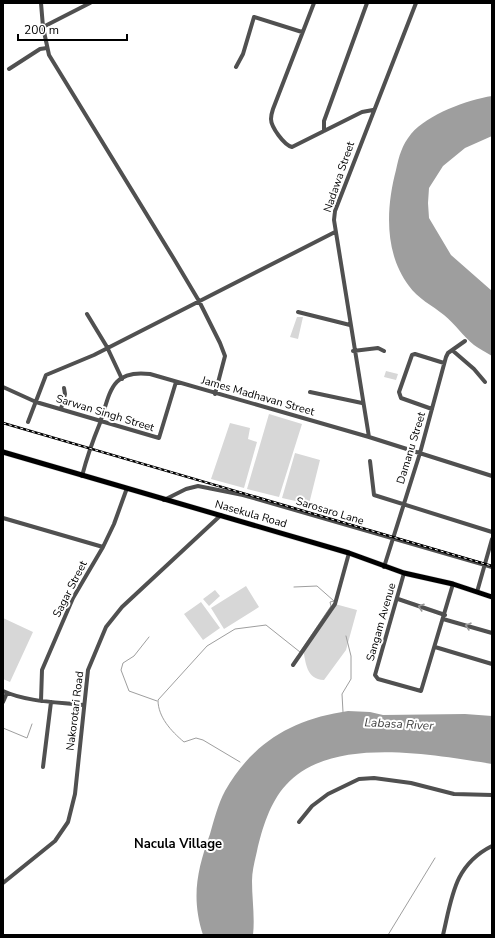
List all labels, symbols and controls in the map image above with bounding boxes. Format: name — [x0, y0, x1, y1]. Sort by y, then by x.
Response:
scale bar — [18, 16, 127, 42]
text: 200 m — [24, 22, 59, 38]
street label: Nadawa Street — [320, 139, 358, 214]
street label: James Madhavan Street — [199, 372, 316, 419]
street label: Sarwan Singh Street — [54, 391, 156, 435]
street label: Damanu Street — [393, 410, 429, 486]
street label: Sarosaro Lane — [294, 494, 366, 529]
street label: Nasekula Road — [213, 497, 289, 531]
street label: Sagar Street — [49, 558, 91, 620]
street label: Sangam Avenue — [363, 581, 399, 663]
one-way arrow — [418, 603, 425, 612]
one-way arrow — [464, 622, 471, 631]
street label: Nakorotari Road — [63, 670, 87, 752]
water label: Labasa River — [364, 714, 435, 734]
district label: Nacula Village — [134, 835, 222, 853]

